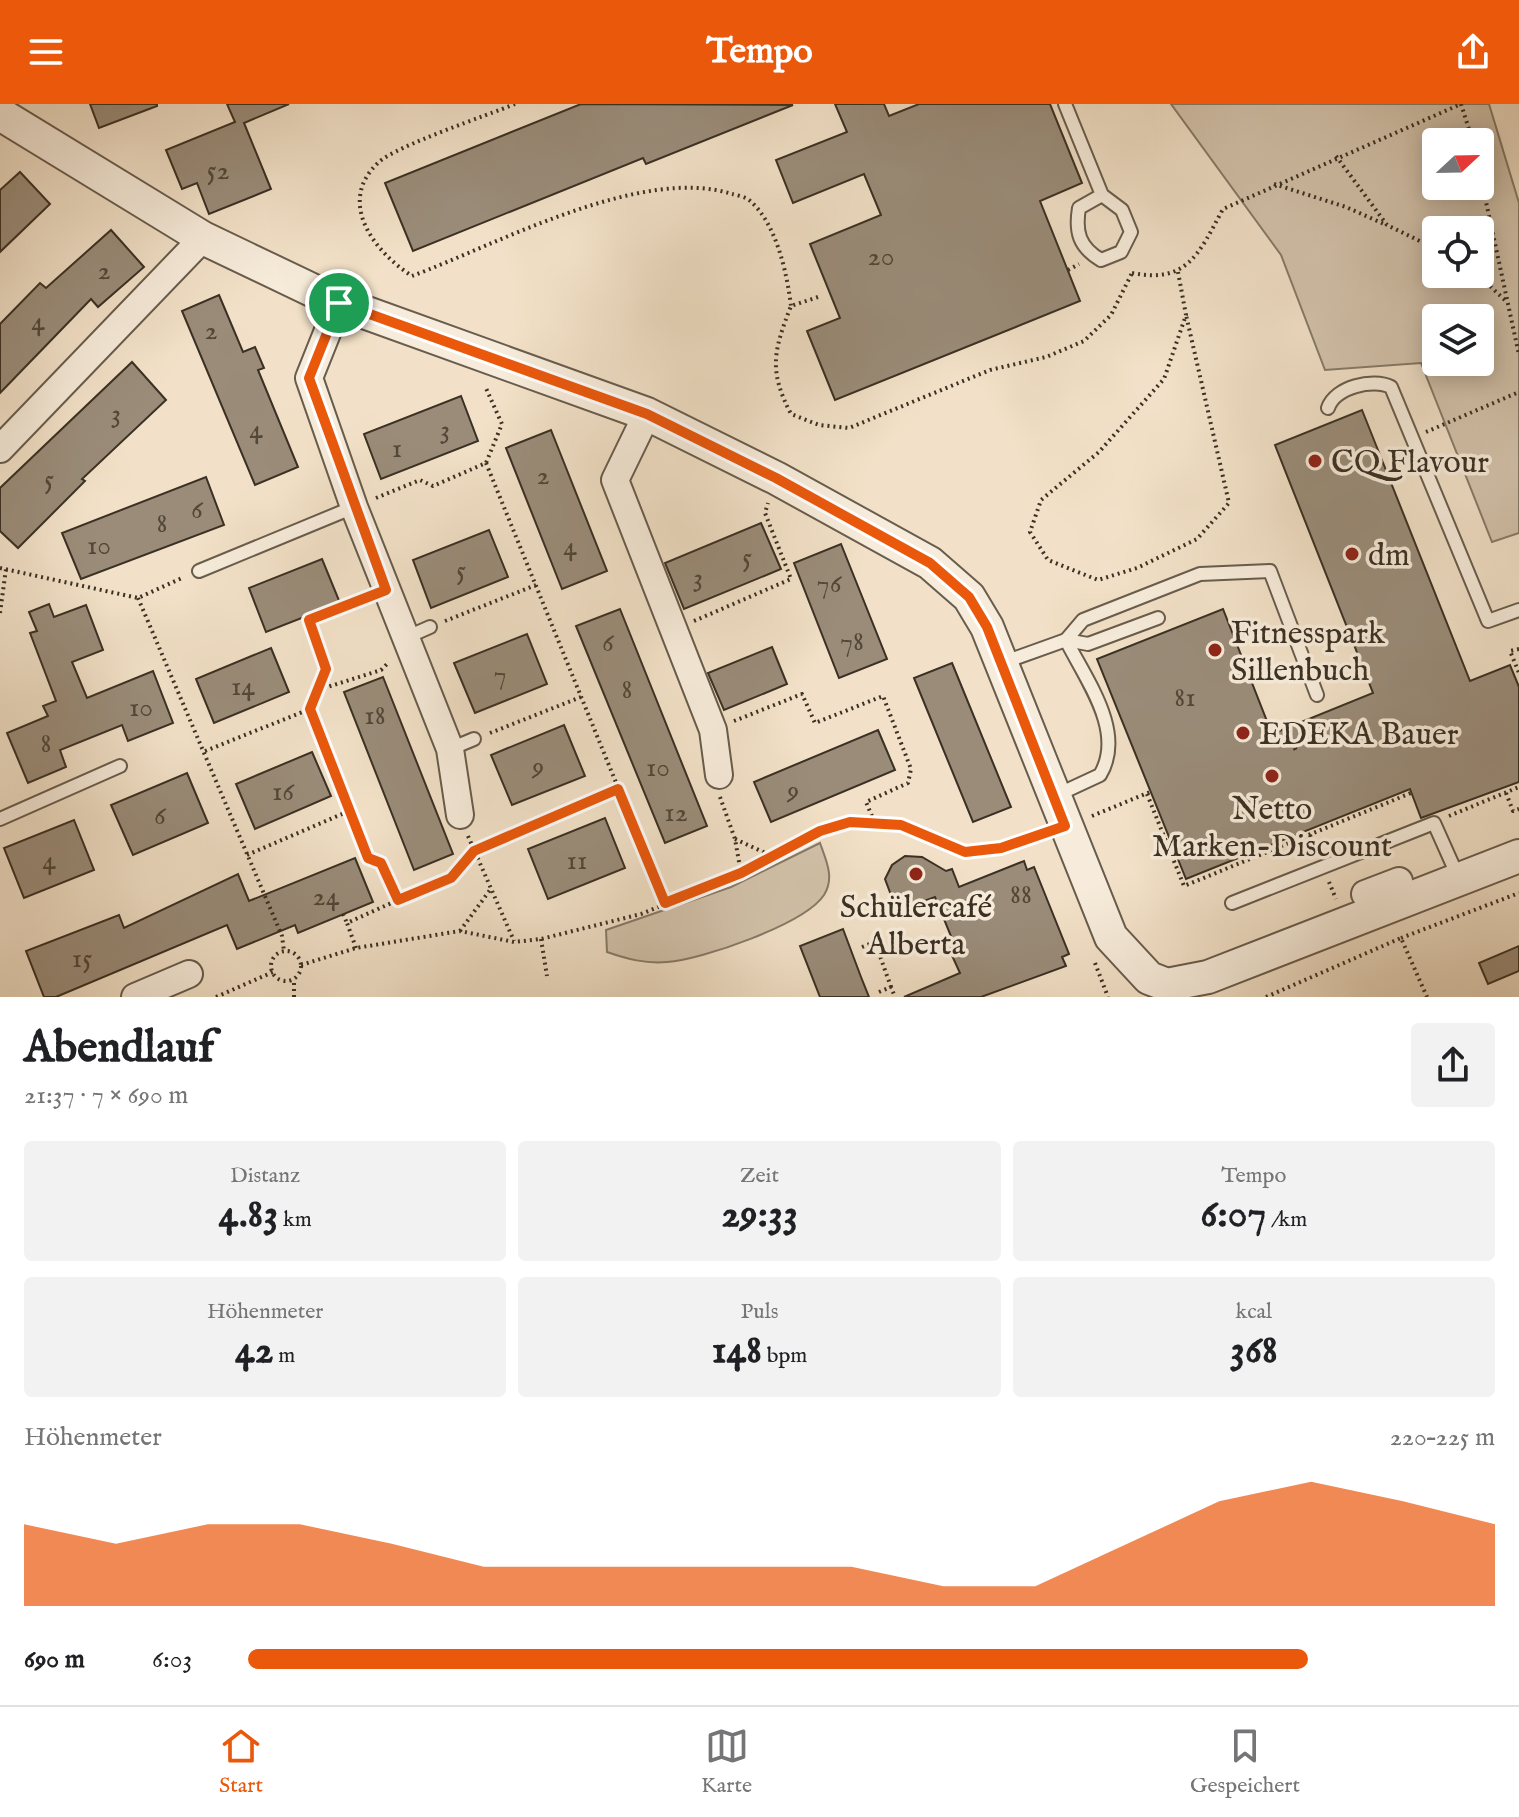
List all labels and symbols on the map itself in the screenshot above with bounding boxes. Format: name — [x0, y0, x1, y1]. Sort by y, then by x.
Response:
north arrow — [1422, 128, 1494, 200]
house number: 52 — [206, 154, 230, 189]
house number: 20 — [868, 240, 894, 275]
house number: 2 — [97, 254, 111, 289]
pin — [305, 269, 373, 337]
house number: 4 — [31, 305, 45, 340]
house number: 2 — [204, 314, 218, 349]
house number: 3 — [111, 397, 121, 432]
house number: 4 — [249, 413, 263, 448]
house number: 3 — [440, 413, 450, 448]
house number: 1 — [392, 432, 402, 467]
place label: CQ Flavour — [1331, 443, 1489, 484]
marker: CQ Flavour — [1306, 452, 1324, 470]
house number: 2 — [536, 459, 550, 494]
house number: 5 — [44, 463, 54, 498]
house number: 6 — [191, 493, 204, 528]
house number: 8 — [157, 507, 167, 542]
house number: 10 — [87, 529, 111, 564]
house number: 4 — [563, 530, 577, 565]
place label: dm — [1368, 536, 1410, 577]
house number: 5 — [742, 541, 752, 576]
marker: dm — [1343, 545, 1361, 563]
house number: 5 — [456, 554, 466, 589]
house number: 3 — [693, 561, 703, 596]
house number: 76 — [817, 567, 843, 602]
place label: Fitnesspark Sillenbuch — [1231, 614, 1386, 692]
house number: 78 — [840, 625, 864, 660]
house number: 6 — [602, 626, 615, 661]
marker: Fitnesspark Sillenbuch — [1206, 641, 1224, 659]
house number: 7 — [493, 658, 507, 693]
house number: 14 — [231, 670, 255, 705]
house number: 8 — [622, 673, 632, 708]
house number: 81 — [1174, 681, 1196, 716]
house number: 10 — [129, 691, 153, 726]
house number: 18 — [364, 699, 386, 734]
place label: EDEKA Bauer — [1259, 715, 1459, 756]
marker: EDEKA Bauer — [1234, 724, 1252, 742]
house number: 8 — [41, 727, 51, 762]
house number: 9 — [531, 750, 544, 785]
house number: 10 — [646, 751, 670, 786]
marker: Netto Marken-Discount — [1263, 767, 1281, 785]
house number: 9 — [786, 774, 799, 809]
house number: 16 — [272, 775, 295, 810]
place label: Netto Marken-Discount — [1152, 790, 1392, 868]
house number: 12 — [664, 796, 688, 831]
house number: 6 — [154, 799, 167, 834]
house number: 4 — [42, 844, 56, 879]
house number: 11 — [567, 844, 587, 879]
marker: Schülercafé Alberta — [907, 865, 925, 883]
house number: 88 — [1010, 878, 1032, 913]
house number: 24 — [313, 880, 340, 915]
place label: Schülercafé Alberta — [840, 888, 992, 966]
house number: 15 — [72, 942, 92, 977]

